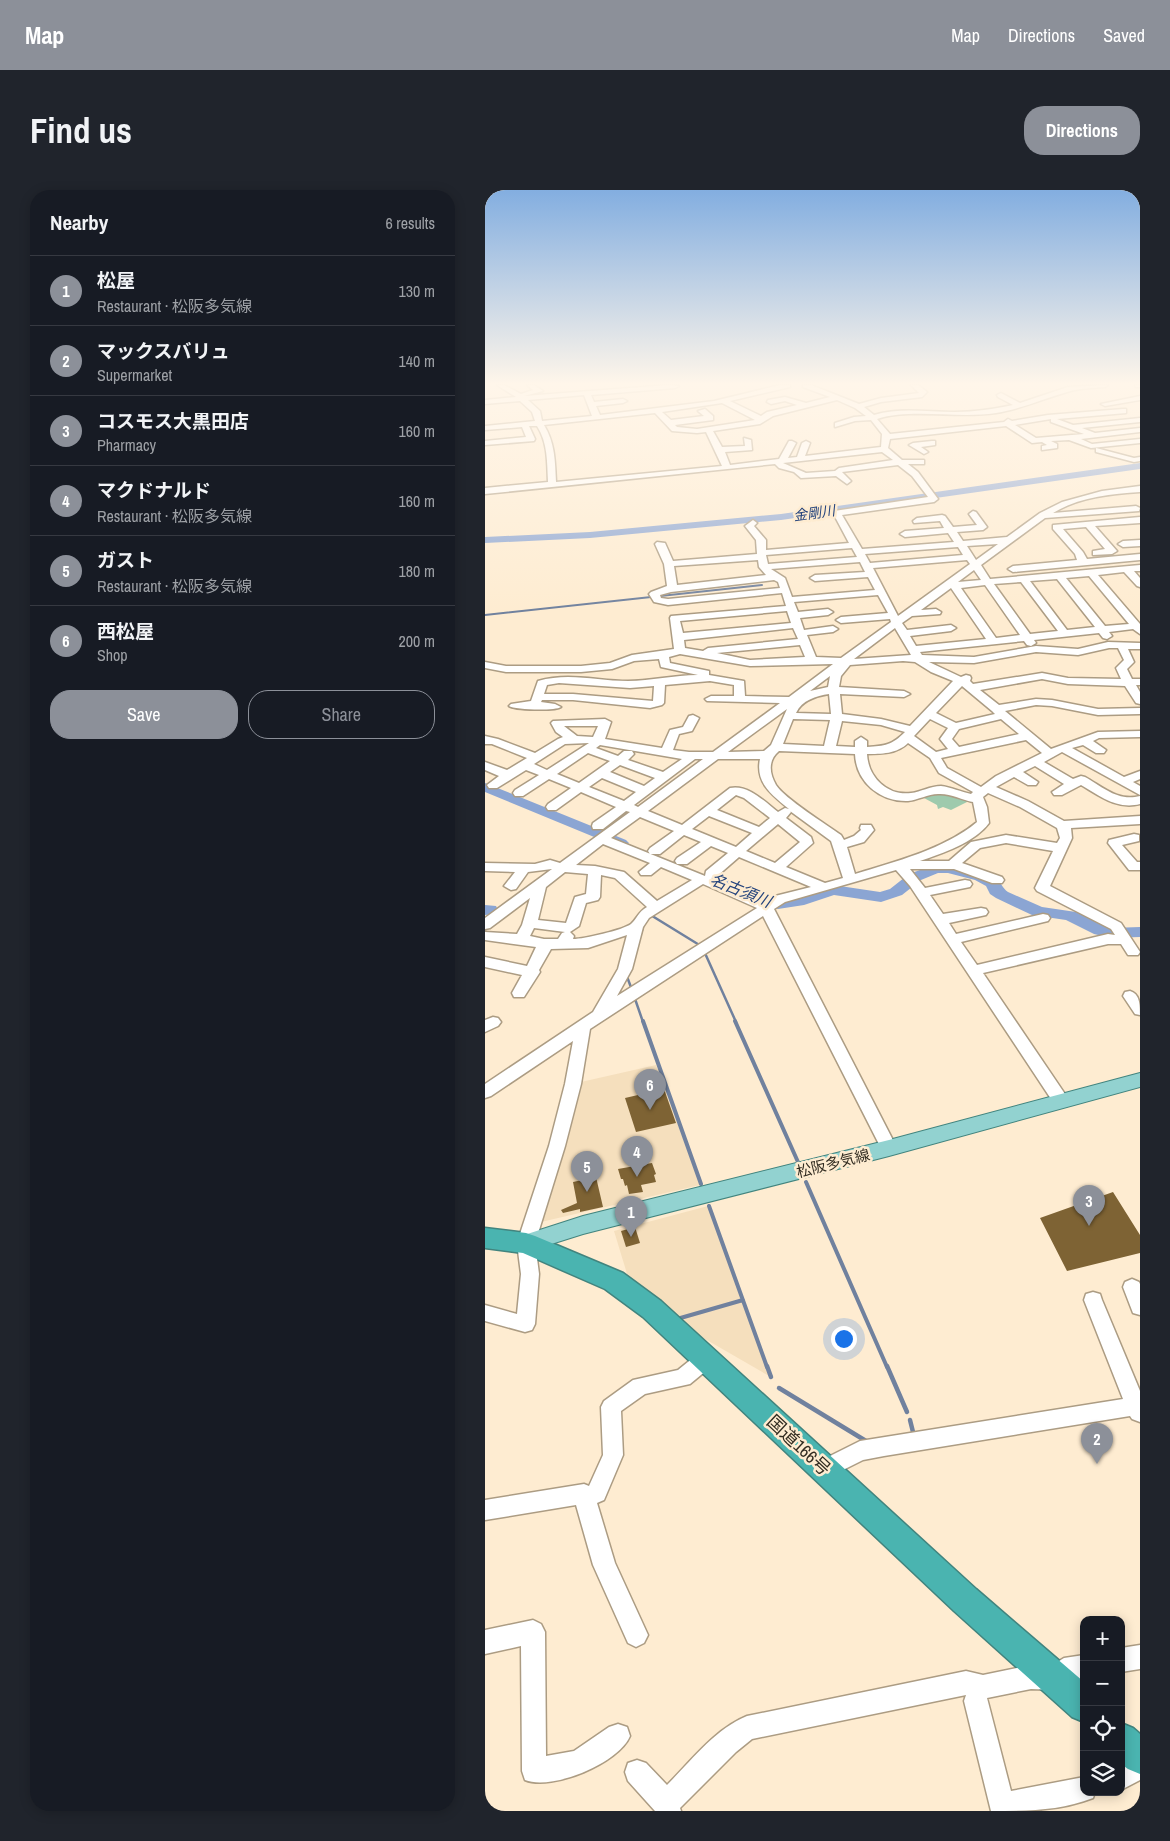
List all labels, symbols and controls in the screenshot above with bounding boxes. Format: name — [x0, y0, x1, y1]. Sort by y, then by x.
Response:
text: Map — [25, 19, 64, 51]
text: Map — [951, 23, 980, 48]
text: Directions — [1008, 23, 1075, 48]
text: Saved — [1103, 23, 1145, 48]
button: Directions — [1024, 106, 1140, 155]
text: Find us — [30, 107, 132, 154]
text: Nearby — [50, 208, 108, 237]
text: 6 results — [385, 212, 435, 234]
text: 松屋 — [97, 267, 135, 293]
text: 1 — [62, 280, 70, 302]
text: 130 m — [399, 280, 435, 302]
text: Restaurant · 松阪多気線 — [97, 295, 252, 317]
text: マックスバリュ — [97, 338, 229, 364]
text: 2 — [62, 350, 70, 372]
text: 140 m — [399, 350, 435, 372]
text: Supermarket — [97, 364, 172, 386]
text: コスモス大黒田店 — [97, 408, 249, 434]
text: 3 — [62, 420, 70, 442]
text: 160 m — [399, 420, 435, 442]
text: Pharmacy — [97, 434, 156, 456]
text: マクドナルド — [97, 477, 211, 503]
text: 4 — [62, 490, 70, 512]
text: 160 m — [399, 490, 435, 512]
water label: 金剛川 — [792, 501, 838, 525]
text: Restaurant · 松阪多気線 — [97, 505, 252, 527]
text: ガスト — [97, 547, 154, 573]
text: 5 — [62, 560, 70, 582]
text: 180 m — [399, 560, 435, 582]
text: Restaurant · 松阪多気線 — [97, 575, 252, 597]
text: 西松屋 — [97, 618, 154, 644]
text: 6 — [62, 630, 70, 652]
text: 200 m — [399, 630, 435, 652]
text: Shop — [97, 644, 128, 666]
button: Save — [50, 690, 238, 739]
button: Share — [248, 690, 435, 739]
water label: 名古須川 — [707, 868, 777, 913]
pin: 6 — [634, 1069, 666, 1110]
pin: 4 — [621, 1136, 653, 1177]
street label: 松阪多気線 — [794, 1144, 872, 1182]
pin: 5 — [571, 1151, 603, 1192]
pin: 3 — [1073, 1185, 1105, 1226]
pin: 1 — [615, 1196, 647, 1237]
your location — [831, 1326, 857, 1352]
street label: 国道166号 — [762, 1409, 836, 1481]
pin: 2 — [1081, 1423, 1113, 1464]
map controls — [1080, 1616, 1125, 1796]
button: + — [1080, 1616, 1125, 1661]
button: − — [1080, 1661, 1125, 1706]
button: locate — [1080, 1706, 1125, 1751]
button: layers — [1080, 1751, 1125, 1796]

